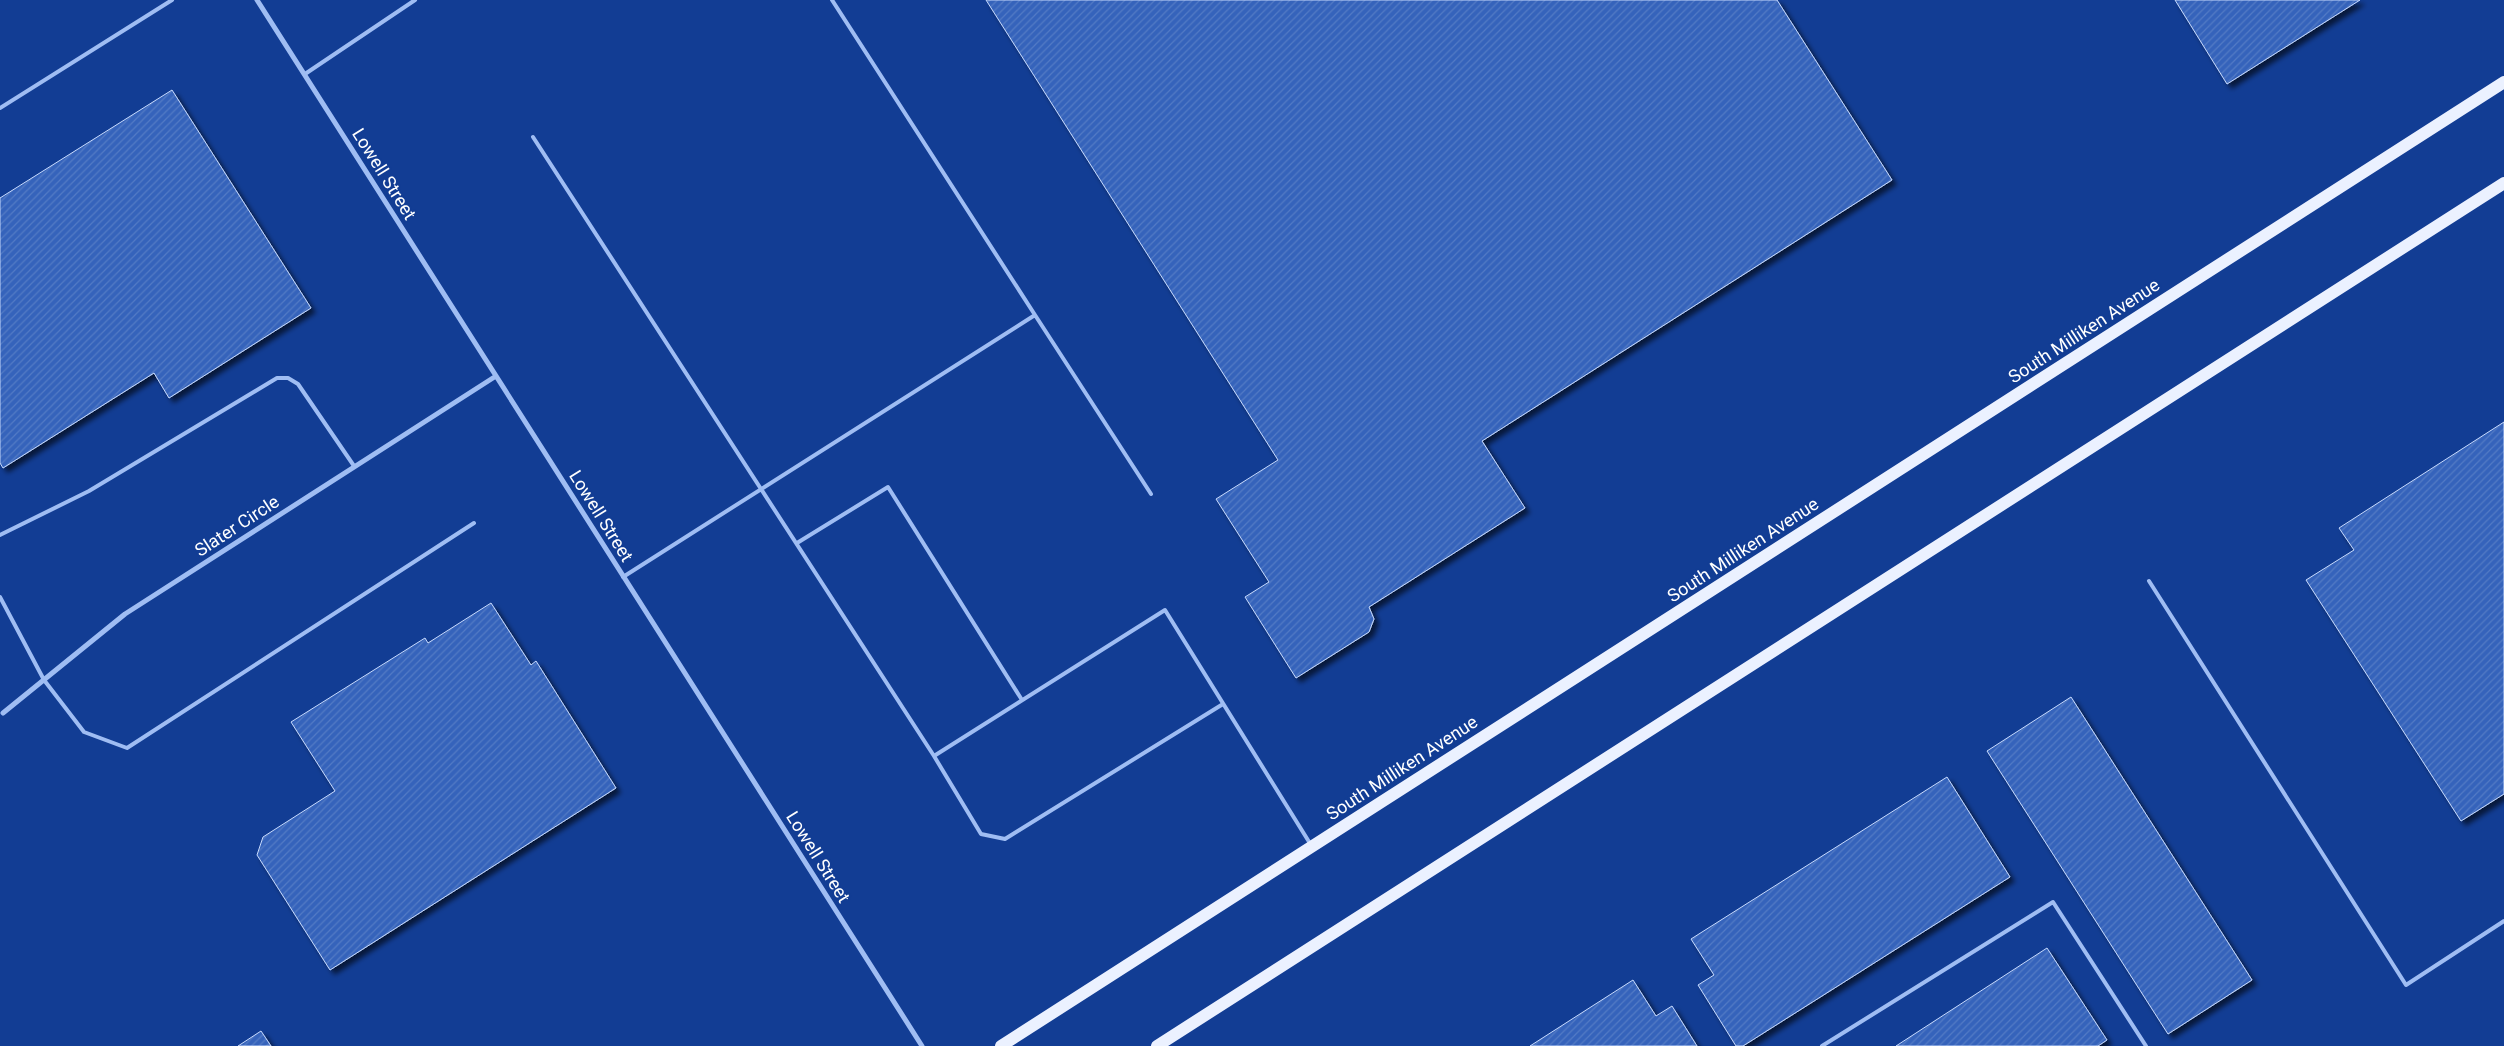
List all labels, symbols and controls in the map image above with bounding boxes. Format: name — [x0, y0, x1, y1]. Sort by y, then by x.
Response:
street label: Lowell Street — [348, 124, 421, 223]
street label: South Milliken Avenue — [2004, 274, 2163, 387]
street label: Lowell Street — [565, 466, 638, 565]
street label: Slater Circle — [191, 491, 283, 561]
street label: South Milliken Avenue — [1663, 493, 1822, 606]
street label: South Milliken Avenue — [1322, 711, 1481, 824]
street label: Lowell Street — [782, 807, 855, 906]

